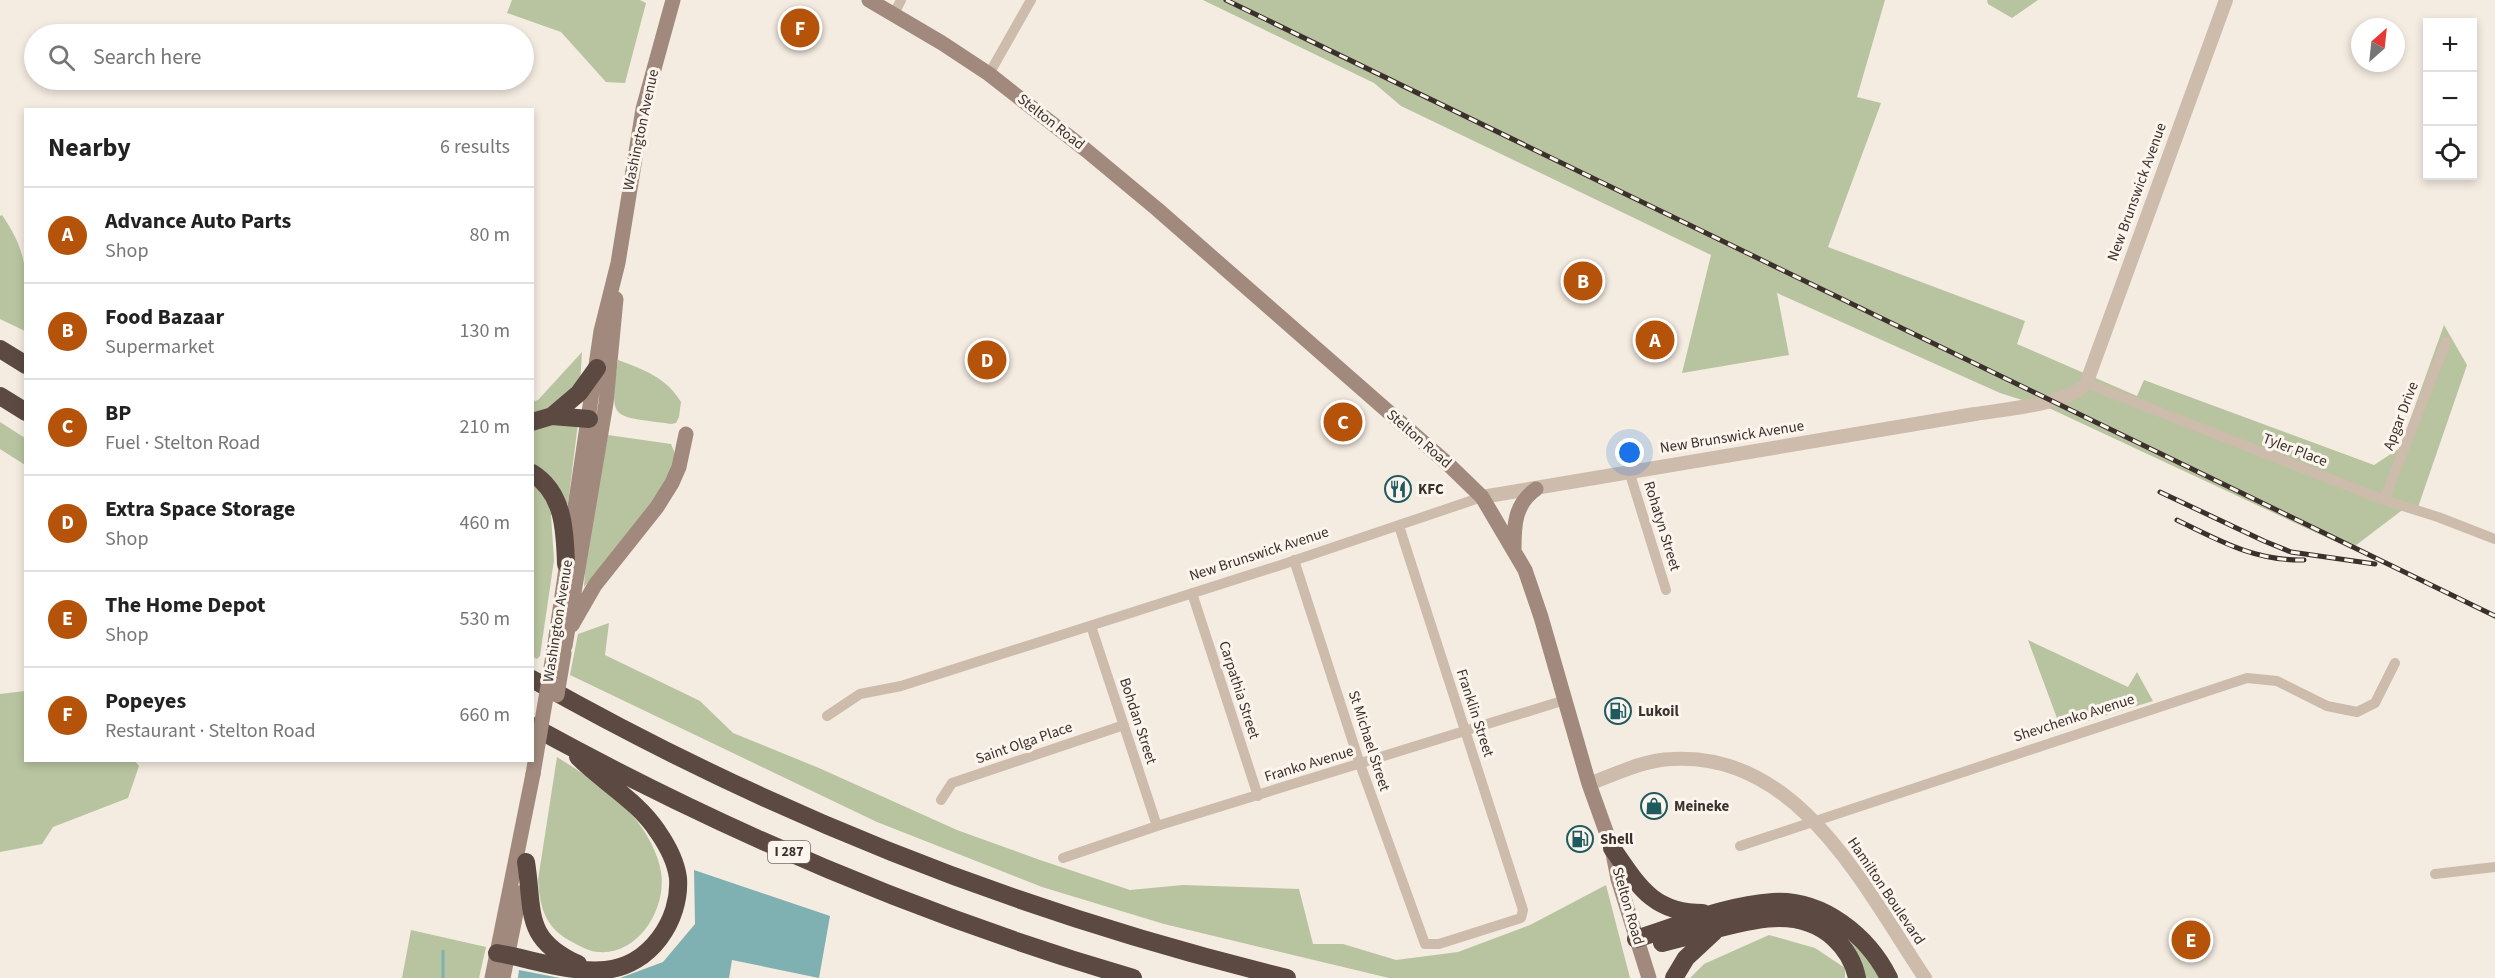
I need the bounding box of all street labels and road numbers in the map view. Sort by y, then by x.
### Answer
street label: Washington Avenue [618,67,664,193]
street label: Stelton Road [1013,89,1089,155]
street label: New Brunswick Avenue [2102,120,2172,264]
street label: Apgar Drive [2378,379,2424,453]
street label: Stelton Road [1382,405,1456,473]
street label: New Brunswick Avenue [1658,415,1806,459]
street label: Tyler Place [2260,428,2330,472]
street label: Rohatyn Street [1638,479,1686,573]
street label: New Brunswick Avenue [1186,522,1332,586]
street label: Washington Avenue [538,558,578,684]
street label: Carpathia Street [1213,638,1265,742]
street label: Franklin Street [1451,666,1499,760]
street label: Bohdan Street [1114,675,1162,767]
street label: St Michael Street [1343,688,1395,794]
street label: Shevchenko Avenue [2011,689,2137,747]
street label: Saint Olga Place [973,717,1075,769]
street label: Franko Avenue [1262,740,1356,788]
street label: Hamilton Boulevard [1842,833,1930,949]
road number: I 287 [768,841,810,863]
street label: Stelton Road [1607,865,1649,947]

